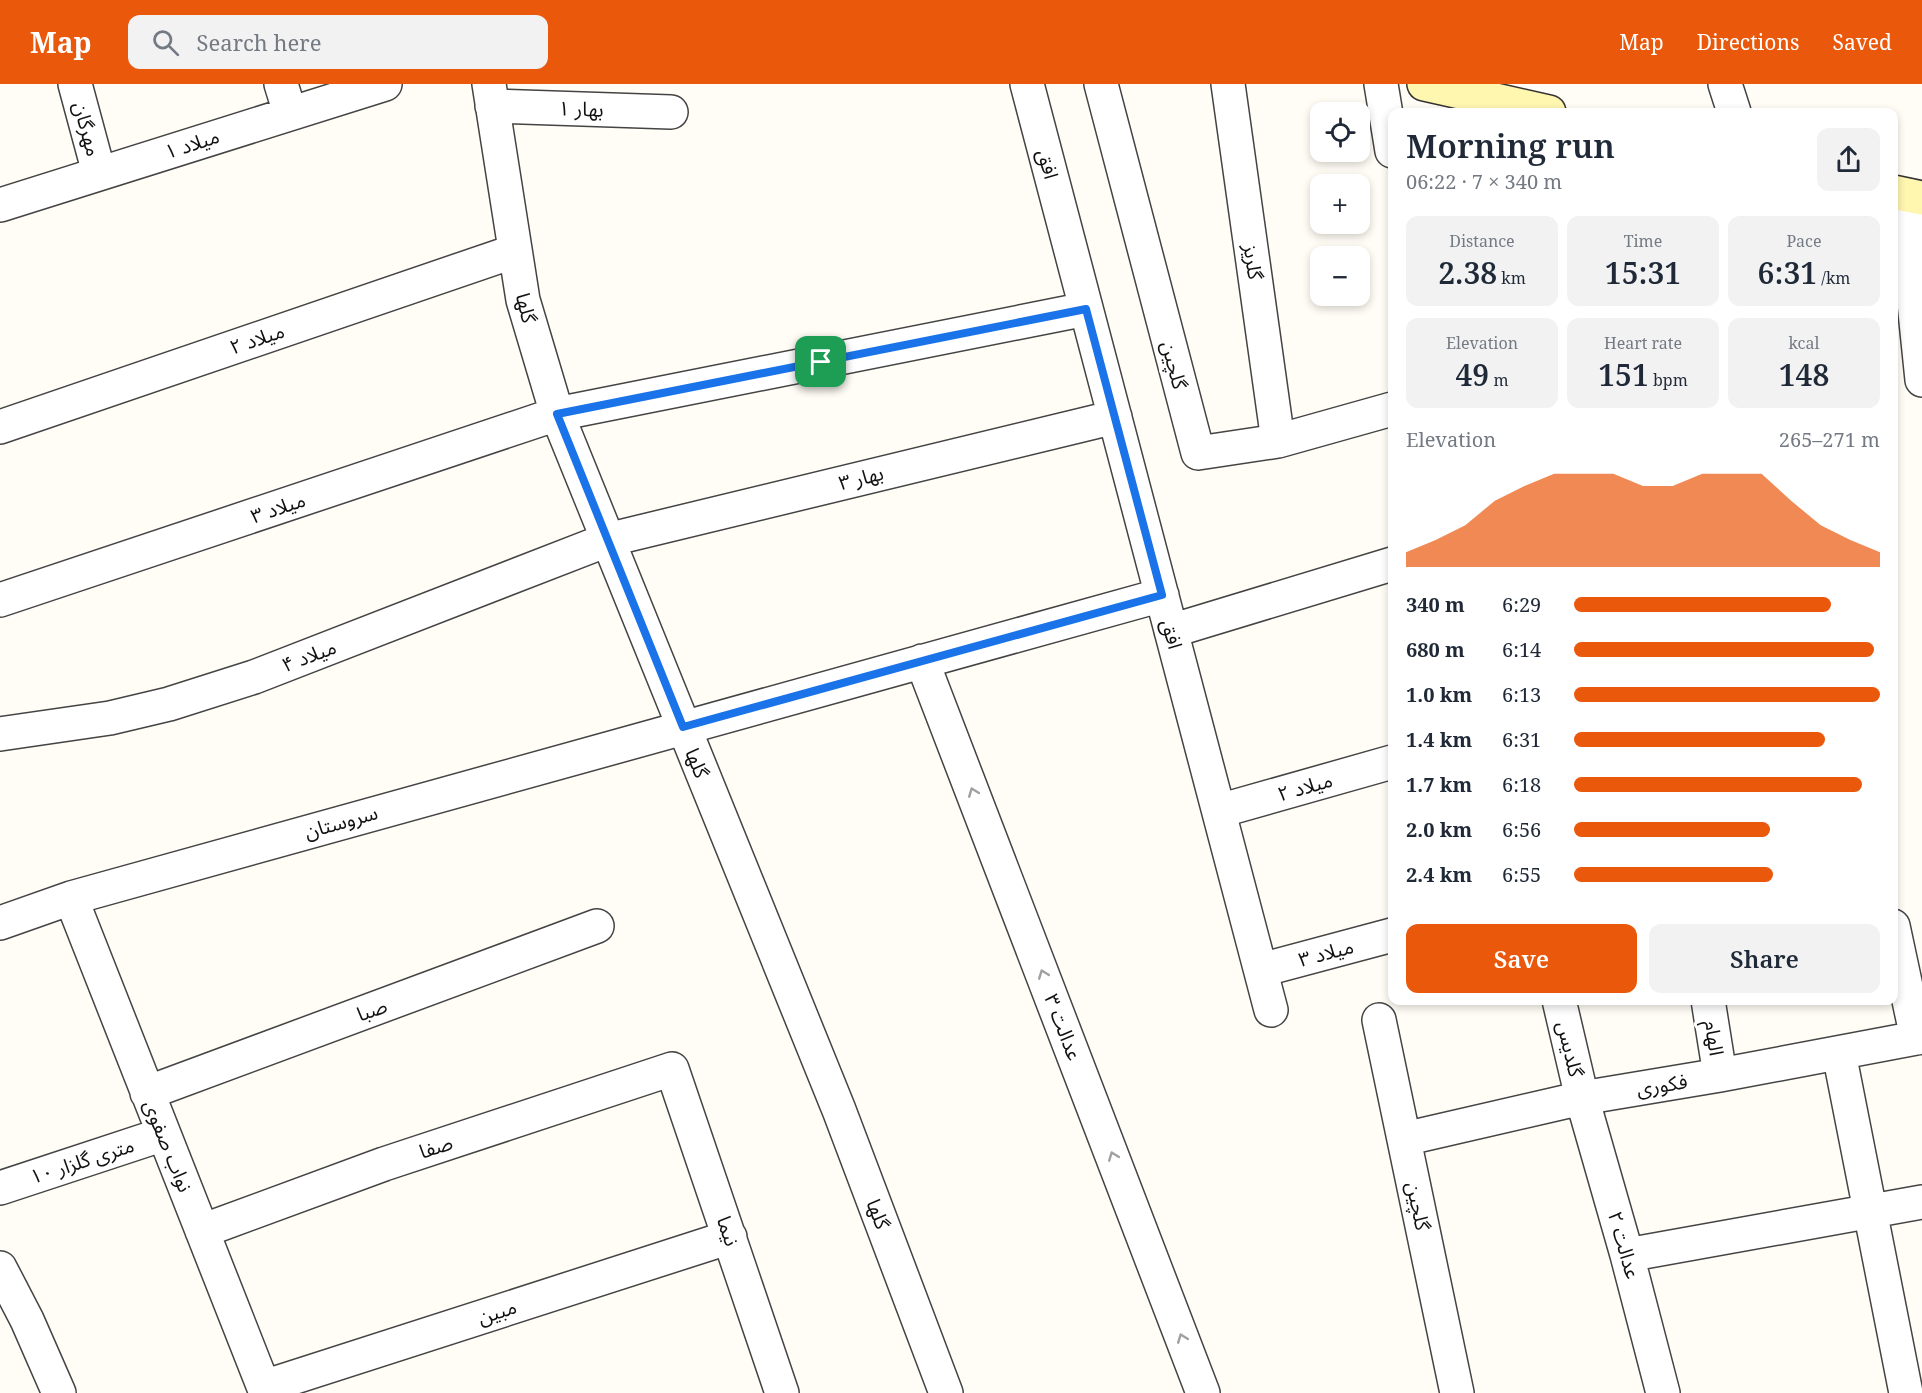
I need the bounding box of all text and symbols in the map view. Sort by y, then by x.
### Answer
search box [128,15,548,69]
text: Map [30,23,92,61]
icon: search [149,26,182,59]
text: Search here [197,27,321,57]
text: Map [1619,28,1664,56]
text: Directions [1697,28,1799,56]
text: Saved [1832,28,1892,56]
street label: بهار ۱ [558,94,604,123]
street label: مهرگان [67,99,108,159]
map controls [1310,102,1370,306]
button: locate [1310,102,1370,162]
street label: میلاد ۱ [161,122,223,165]
text: Morning run [1406,123,1615,168]
button: share [1817,128,1880,191]
street label: افق [1032,146,1065,182]
text: 06:22 · 7 × 340 m [1406,168,1562,195]
button: + [1310,174,1370,234]
text: Distance [1449,230,1515,252]
text: Time [1624,230,1662,252]
text: Pace [1786,230,1822,252]
street label: گلریز [1238,241,1269,282]
button: − [1310,246,1370,306]
text: 2.38 [1438,252,1497,293]
text: 15:31 [1605,252,1681,293]
text: 6:31 [1758,252,1817,293]
text: km [1497,267,1526,289]
text: /km [1817,267,1850,289]
street label: گلها [510,290,543,327]
street label: میلاد ۲ [226,317,288,360]
text: Elevation [1446,332,1518,354]
text: Heart rate [1604,332,1682,354]
text: kcal [1789,332,1819,354]
pin [795,336,846,387]
street label: گلچین [1155,338,1194,393]
icon: arrive [804,345,837,378]
text: 49 [1455,354,1489,395]
text: 151 [1598,354,1649,395]
text: 148 [1779,354,1829,395]
text: m [1489,369,1509,391]
text: bpm [1649,369,1688,391]
text: Elevation [1406,426,1496,453]
text: 265–271 m [1779,426,1880,453]
street label: بهار ۳ [836,459,886,496]
street label: میلاد ۳ [247,486,309,529]
text: 340 m [1406,591,1465,618]
text: 6:29 [1502,591,1541,618]
street label: افق [1156,616,1189,652]
street label: میلاد ۴ [278,633,340,678]
text: 680 m [1406,636,1465,663]
text: 6:14 [1502,636,1541,663]
text: 1.0 km [1406,681,1472,708]
text: 6:13 [1502,681,1541,708]
text: 1.4 km [1406,726,1472,753]
text: 6:31 [1502,726,1541,753]
street label: گلها [679,744,716,783]
street label: میلاد ۲ [1274,766,1336,807]
text: 1.7 km [1406,771,1472,798]
text: 6:18 [1502,771,1541,798]
one-way arrow [968,787,980,798]
street label: سروستان [301,798,381,845]
text: 2.0 km [1406,816,1472,843]
text: 6:56 [1502,816,1541,843]
text: 2.4 km [1406,861,1472,888]
text: 6:55 [1502,861,1541,888]
button: Save [1406,924,1637,993]
button: Share [1649,924,1880,993]
street label: میلاد ۳ [1295,932,1356,973]
one-way arrow [1037,969,1050,980]
street label: عدالت ۳ [1038,990,1088,1064]
street label: صبا [353,992,391,1027]
street label: گلدیس [1551,1018,1590,1080]
street label: الهام [1696,1018,1731,1058]
street label: فکوری [1635,1067,1689,1102]
street label: نواب صفوی [138,1096,199,1196]
street label: صفا [416,1128,456,1165]
street label: ۱۰ متری گلزار [26,1131,137,1190]
one-way arrow [1107,1152,1120,1162]
street label: گلچین [1400,1179,1437,1233]
street label: گلها [860,1195,897,1233]
street label: عدالت ۲ [1602,1208,1647,1282]
street label: نیما [711,1212,746,1250]
street label: مبین [474,1293,520,1330]
one-way arrow [1177,1334,1190,1344]

